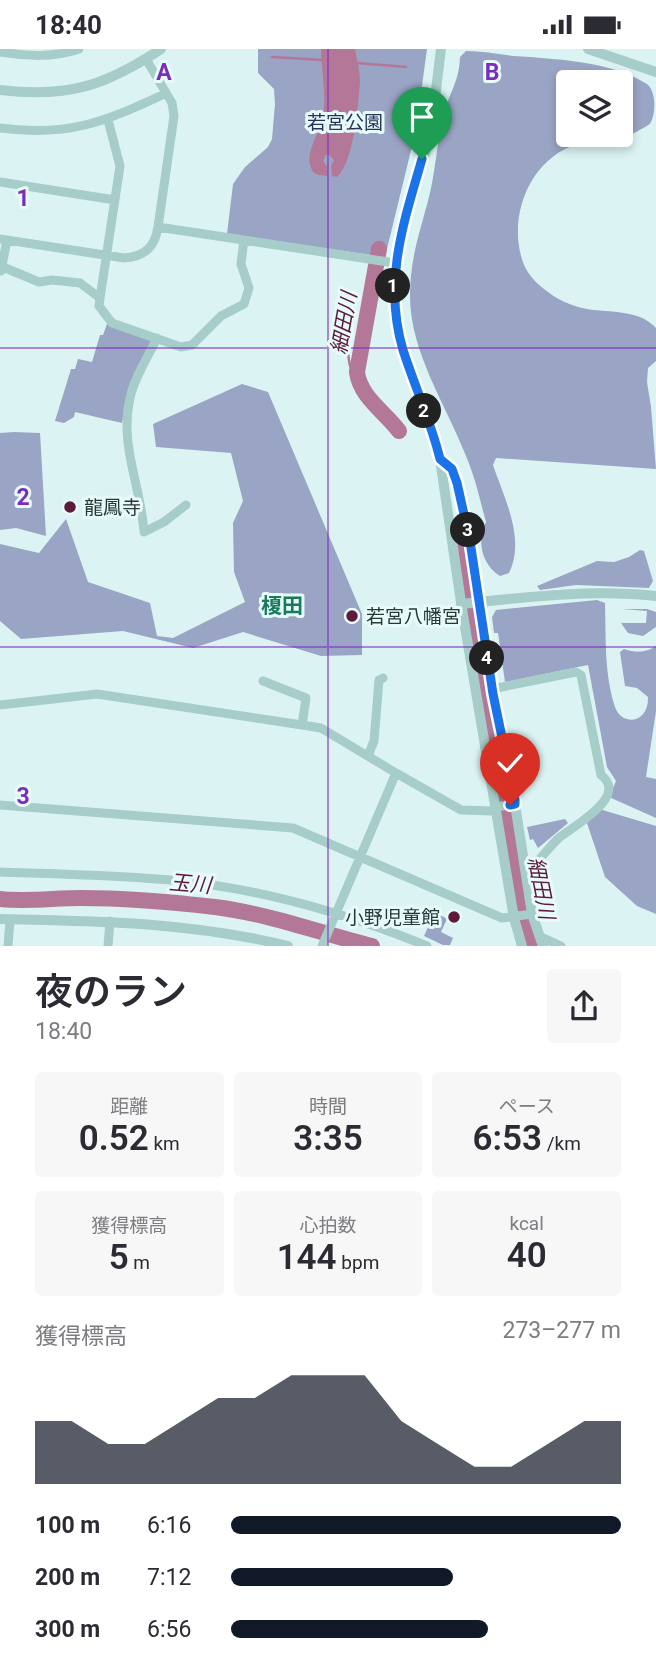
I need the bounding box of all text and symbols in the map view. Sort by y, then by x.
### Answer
text: 18:40 [35,10,102,40]
text: A [156,59,172,86]
text: B [485,59,499,86]
map controls [556,70,633,147]
button: layers [556,70,633,147]
pin [392,87,452,159]
icon: arrive [403,98,441,136]
park label: 若宮公園 [307,111,383,134]
text: 1 [16,185,30,212]
pin: 1 [376,268,410,303]
text: 1 [387,274,398,297]
water label: 細田川 [327,288,362,356]
pin: 2 [406,393,442,429]
text: 2 [418,399,429,422]
text: 2 [16,484,30,511]
place label: 龍鳳寺 [84,496,141,519]
marker: 龍鳳寺 [62,499,78,515]
pin: 3 [450,512,486,547]
text: 3 [462,518,473,541]
district label: 榎田 [261,594,303,618]
place label: 若宮八幡宮 [366,605,461,628]
marker: 若宮八幡宮 [344,608,360,624]
pin: 4 [470,641,504,675]
text: 4 [481,646,492,669]
pin [480,733,540,805]
icon: check [491,744,529,782]
text: 3 [16,783,30,810]
water label: 細田川 [523,855,559,923]
water label: 玉川 [168,870,214,898]
place label: 小野児童館 [345,906,440,929]
marker: 小野児童館 [446,909,462,925]
button: share [547,969,621,1043]
text: 夜のラン [35,970,187,1014]
text: 18:40 [35,1018,92,1045]
text: 距離 [110,1095,148,1118]
text: 時間 [309,1095,347,1118]
text: ペース [499,1095,555,1118]
text: 0.52 [79,1118,149,1159]
text: 3:35 [293,1118,363,1159]
text: 6:53 [472,1118,542,1159]
text: km [149,1132,180,1155]
text: /km [542,1132,581,1155]
text: kcal [509,1212,544,1235]
text: 獲得標高 [91,1214,167,1237]
text: 心拍数 [299,1214,357,1237]
text: 40 [507,1235,547,1276]
text: 5 [109,1237,129,1278]
text: 144 [277,1237,337,1278]
text: m [129,1251,150,1274]
text: bpm [337,1251,379,1274]
text: 273–277 m [502,1317,621,1344]
text: 獲得標高 [35,1323,127,1350]
text: 100 m [35,1512,100,1539]
text: 6:16 [147,1512,191,1539]
text: 200 m [35,1564,100,1591]
text: 7:12 [147,1564,191,1591]
text: 300 m [35,1616,100,1643]
text: 6:56 [147,1616,191,1643]

